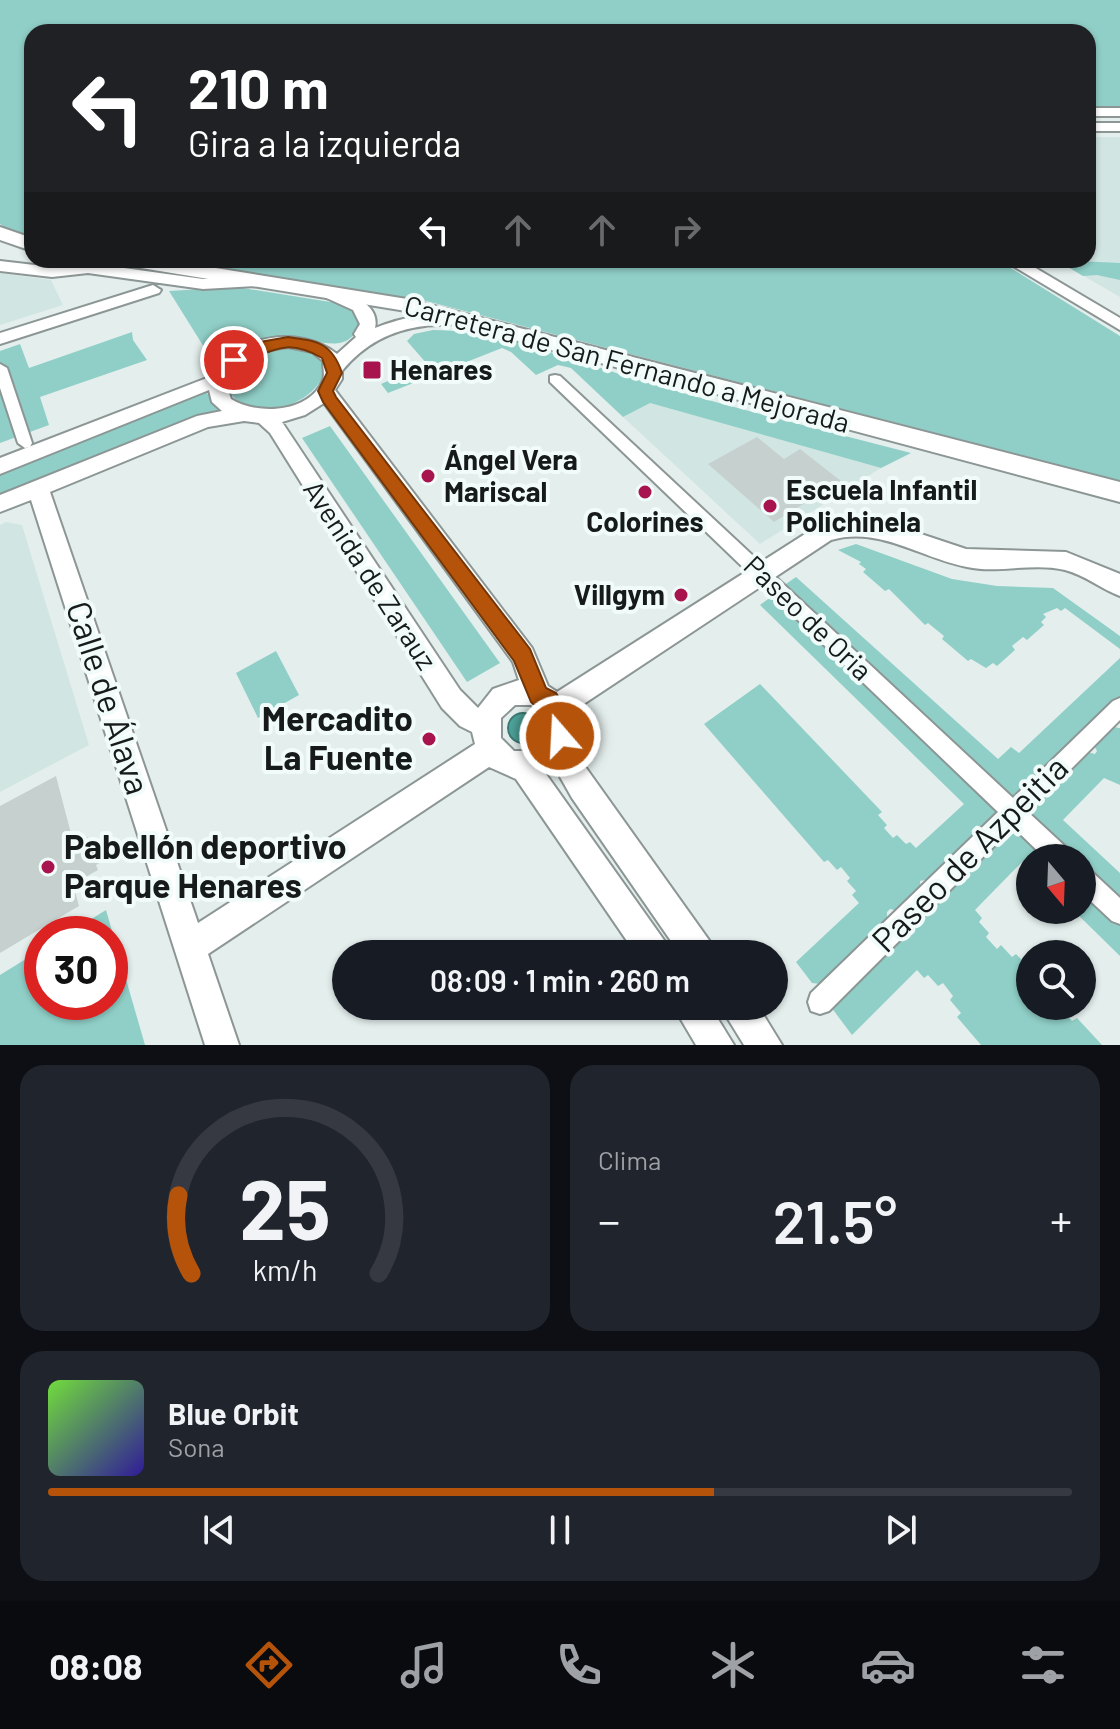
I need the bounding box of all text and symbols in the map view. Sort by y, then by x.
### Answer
text: 210 m [188,53,329,120]
icon: left [56,56,160,160]
text: Gira a la izquierda [188,121,461,164]
icon: left [412,208,456,252]
icon: ahead [496,208,540,252]
icon: ahead [580,208,624,252]
icon: right [664,208,708,252]
street label: Carretera de San Fernando a Mejorada [401,287,853,439]
pin [200,326,268,394]
icon: arrive [212,338,256,382]
place label: Henares [390,352,492,386]
marker: Henares [361,359,383,381]
place label: Ángel Vera Mariscal [444,442,578,508]
marker: Ángel Vera Mariscal [419,467,437,485]
place label: Escuela Infantil Polichinela [786,472,977,538]
street label: Avenida de Zarauz [297,473,445,675]
marker: Colorines [636,483,654,501]
marker: Escuela Infantil Polichinela [761,497,779,515]
place label: Colorines [586,504,704,538]
street label: Paseo de Oria [738,548,880,687]
place label: Villgym [574,577,665,611]
marker: Villgym [672,586,690,604]
street label: Calle de Álava [59,596,160,799]
position arrow [518,694,602,778]
place label: Mercadito La Fuente [262,697,413,777]
marker: Mercadito La Fuente [420,730,438,748]
street label: Paseo de Azpeitia [862,746,1075,959]
place label: Pabellón deportivo Parque Henares [64,825,347,905]
north arrow [1016,844,1096,924]
map controls [1016,844,1096,1020]
marker: Pabellón deportivo Parque Henares [39,858,57,876]
speed limit sign: 30 [24,916,128,1020]
button: search [1016,940,1096,1020]
text: 08:09 · 1 min · 260 m [430,962,690,998]
text: Clima [598,1144,661,1175]
text: 25 [239,1157,331,1257]
text: 21.5° [773,1184,897,1256]
text: − [598,1193,620,1246]
text: + [1050,1193,1072,1246]
text: km/h [253,1252,317,1287]
text: Blue Orbit [168,1395,299,1431]
text: Sona [168,1431,225,1462]
icon: previous [197,1508,241,1552]
icon: pause [538,1508,582,1552]
icon: next [879,1508,923,1552]
icon: directions [241,1637,297,1693]
icon: music [396,1637,452,1693]
icon: phone [551,1637,607,1693]
icon: climate [705,1637,761,1693]
icon: car [860,1637,916,1693]
icon: filters [1015,1637,1071,1693]
text: 08:08 [49,1644,142,1687]

